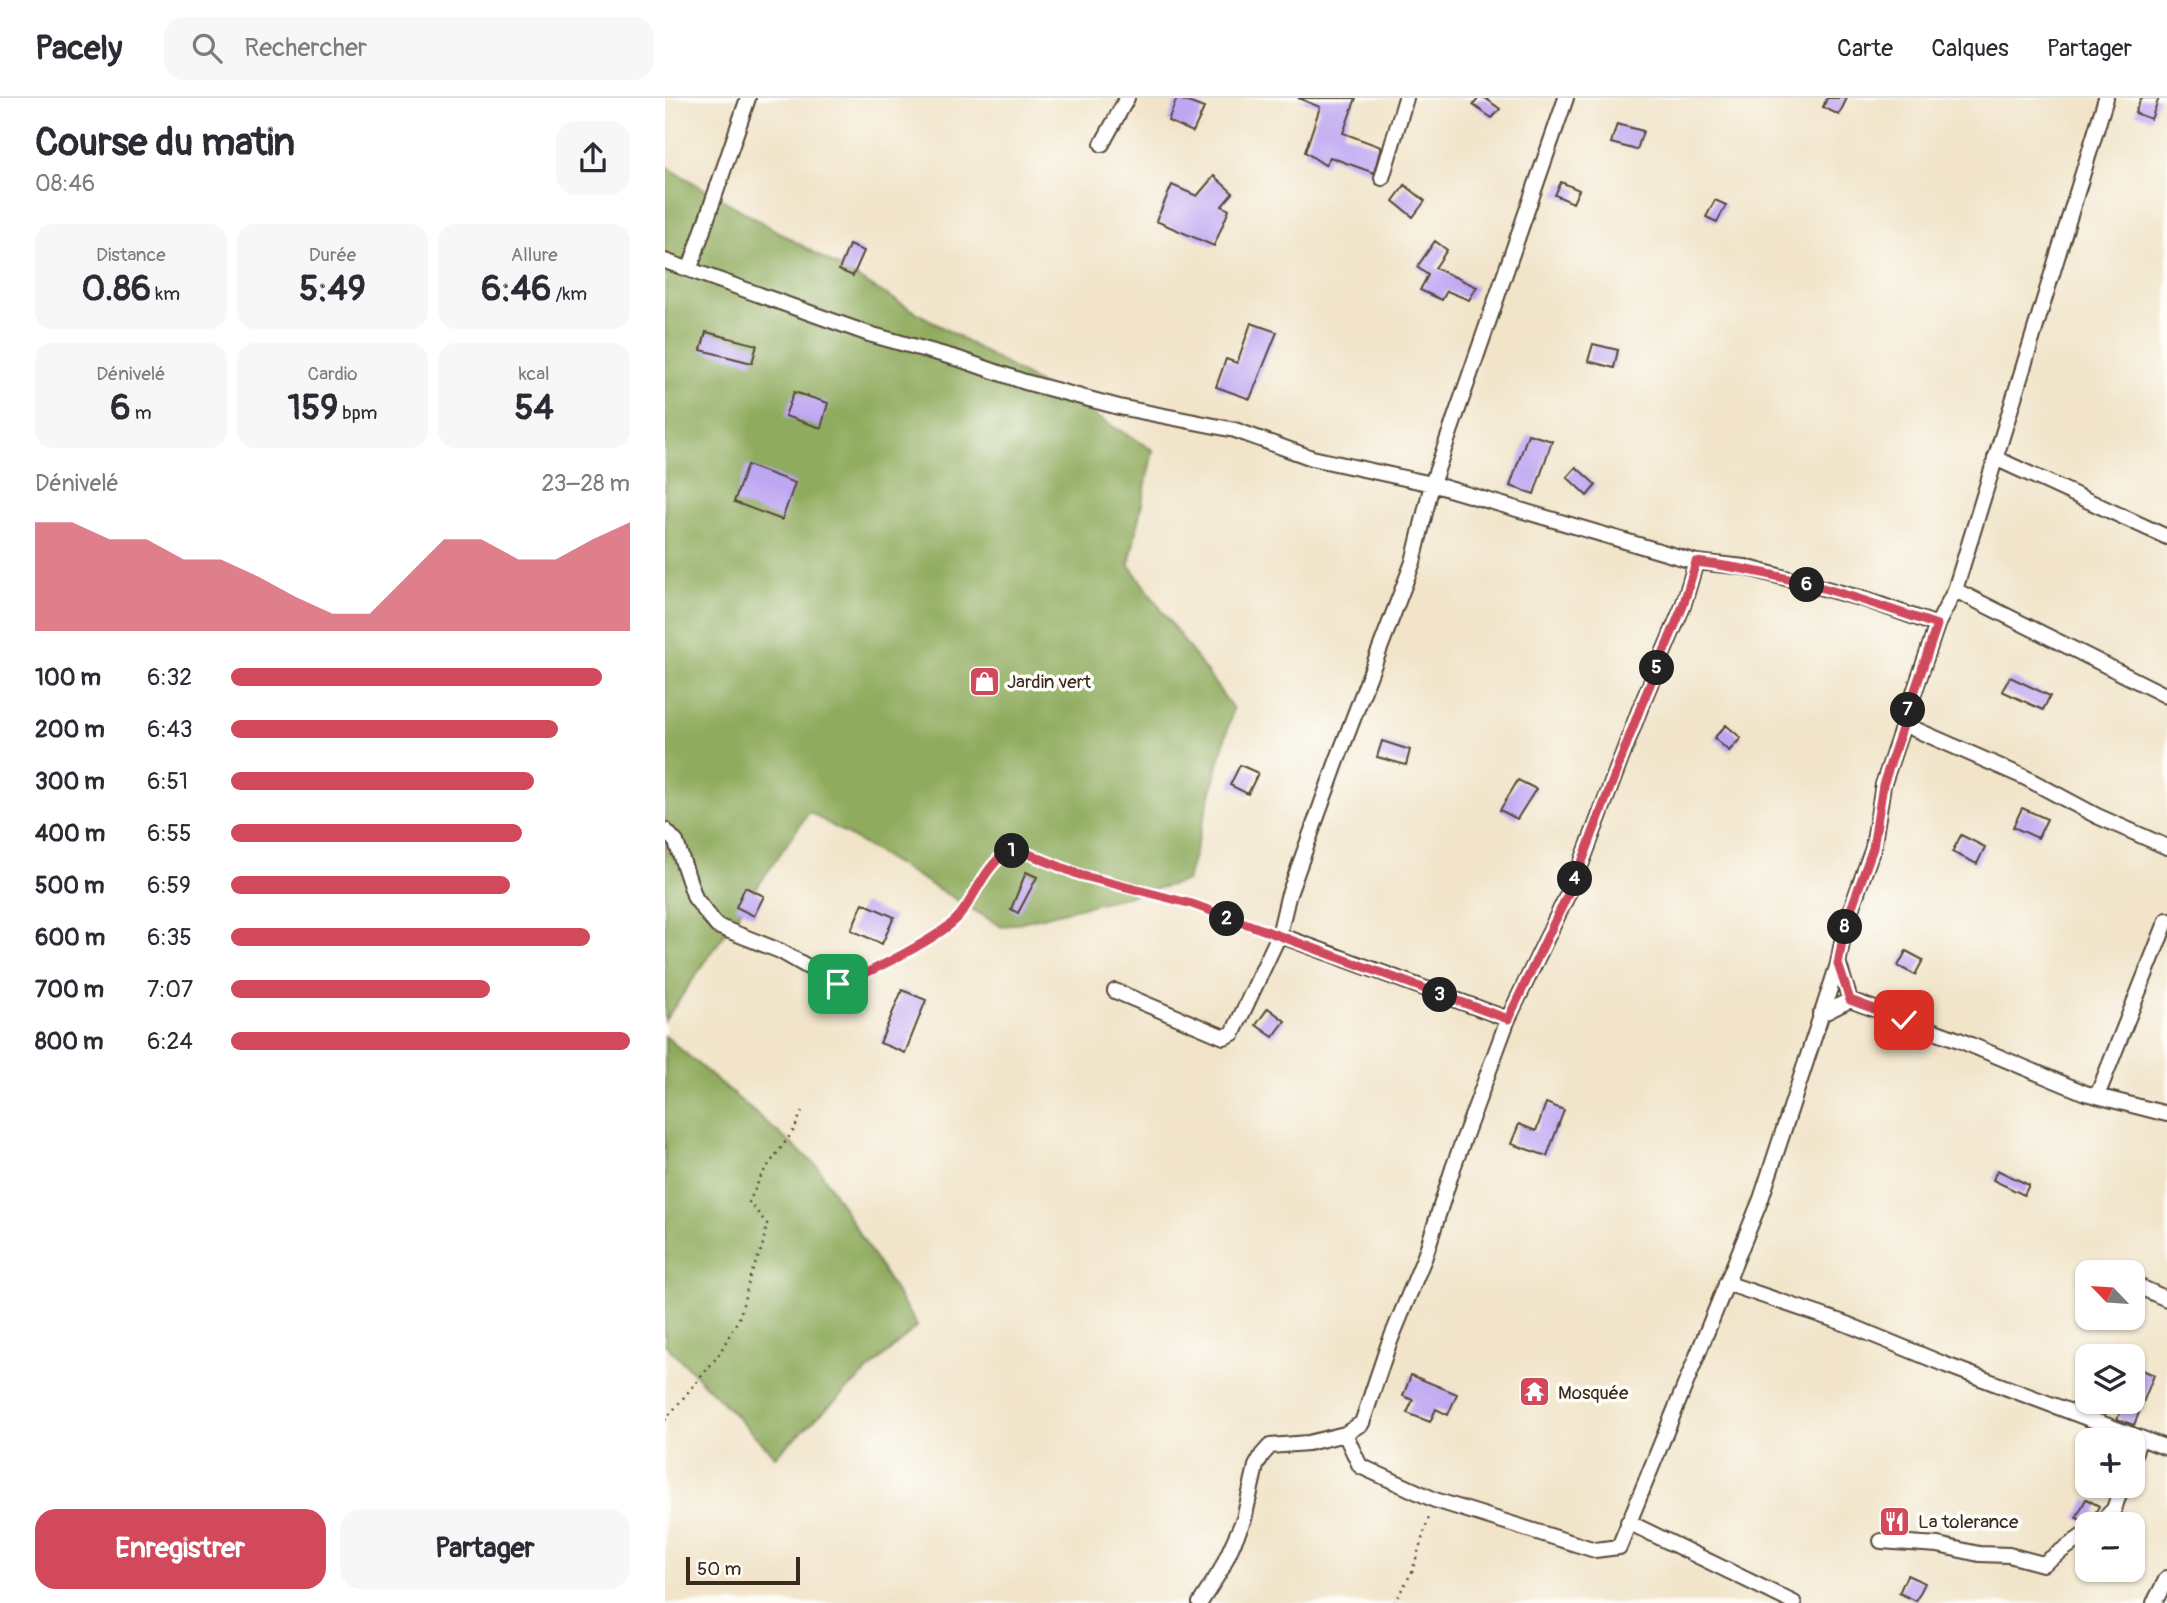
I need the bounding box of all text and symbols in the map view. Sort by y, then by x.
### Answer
search box [164,17,654,80]
text: Pacely [35,28,122,69]
icon: search [188,29,226,67]
text: Rechercher [244,32,367,64]
text: Carte [1837,34,1893,63]
text: Calques [1931,34,2009,63]
text: Partager [2047,34,2132,63]
text: Course du matin [35,119,295,167]
button: share [556,121,630,195]
text: 08:46 [35,169,95,198]
text: Distance [96,243,166,267]
text: Durée [309,243,356,267]
text: Allure [511,243,558,267]
text: 0.86 [82,267,151,311]
text: 5:49 [299,267,366,311]
text: 6:46 [481,267,551,311]
text: km [151,282,180,306]
text: /km [551,282,587,306]
text: Dénivelé [96,362,165,386]
text: Cardio [308,362,357,386]
text: kcal [519,362,550,386]
text: 6 [110,386,131,430]
text: 159 [288,386,338,430]
text: 54 [515,386,554,430]
text: m [131,401,152,425]
text: bpm [338,401,377,425]
text: Dénivelé [35,469,119,498]
text: 23–28 m [542,469,630,498]
pin: 6 [1789,568,1825,602]
text: 6 [1801,572,1812,596]
pin: 5 [1639,650,1675,686]
text: 5 [1651,655,1662,679]
text: 100 m [35,663,101,692]
text: 6:32 [147,663,192,692]
shop icon: Jardin vert [967,664,1001,698]
place label: Jardin vert [1007,670,1091,694]
pin: 7 [1891,692,1925,728]
text: 7 [1902,697,1913,721]
text: 200 m [35,715,105,744]
text: 6:43 [147,715,193,744]
text: 300 m [35,767,105,796]
text: 6:51 [147,767,188,796]
text: 400 m [35,819,105,848]
text: 6:55 [147,819,191,848]
pin: 1 [995,834,1029,868]
text: 1 [1008,838,1015,862]
pin: 4 [1557,862,1593,896]
text: 4 [1569,866,1580,890]
text: 500 m [35,871,104,900]
text: 6:59 [147,871,191,900]
pin: 2 [1209,902,1245,936]
text: 2 [1221,906,1232,930]
pin: 8 [1827,910,1863,944]
text: 8 [1840,914,1849,938]
text: 600 m [35,923,105,952]
text: 6:35 [147,923,192,952]
pin [808,954,868,1014]
icon: arrive [819,965,857,1003]
text: 700 m [35,975,104,1004]
text: 7:07 [147,975,193,1004]
pin: 3 [1423,978,1457,1012]
text: 3 [1434,982,1445,1006]
pin [1874,990,1934,1050]
icon: check [1885,1001,1923,1039]
text: 800 m [35,1027,103,1056]
text: 6:24 [147,1027,193,1056]
north arrow [2075,1260,2145,1330]
map controls [2075,1260,2145,1582]
button: layers [2075,1344,2145,1414]
temple icon: Mosquée [1518,1375,1552,1409]
place label: Mosquée [1558,1381,1629,1405]
button: + [2075,1428,2145,1498]
restaurant icon: La tolerance [1878,1504,1912,1538]
button: Enregistrer [35,1509,326,1589]
button: Partager [340,1509,630,1589]
place label: La tolerance [1918,1510,2019,1534]
button: − [2075,1512,2145,1582]
scale bar [686,1554,800,1586]
text: 50 m [697,1557,741,1581]

